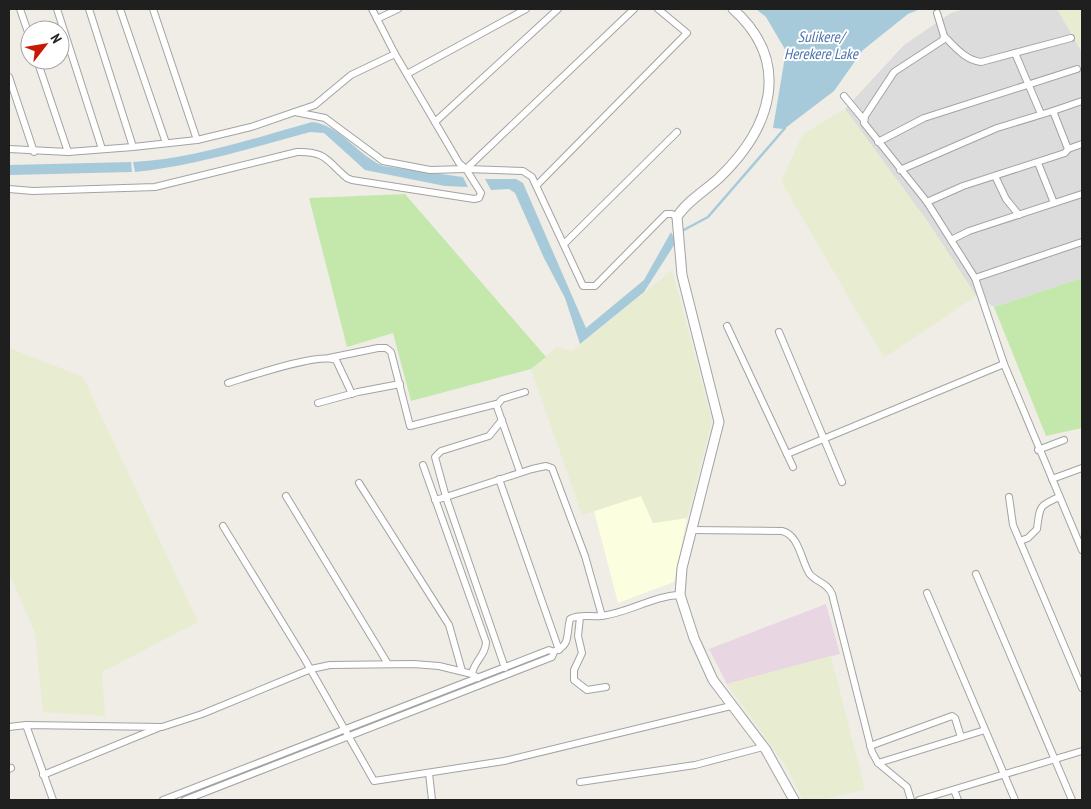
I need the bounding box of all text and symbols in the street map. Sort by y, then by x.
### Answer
north arrow [20,20,70,70]
water label: Sulikere/ Herekere Lake [784,27,859,63]
text: N [46,30,66,46]

